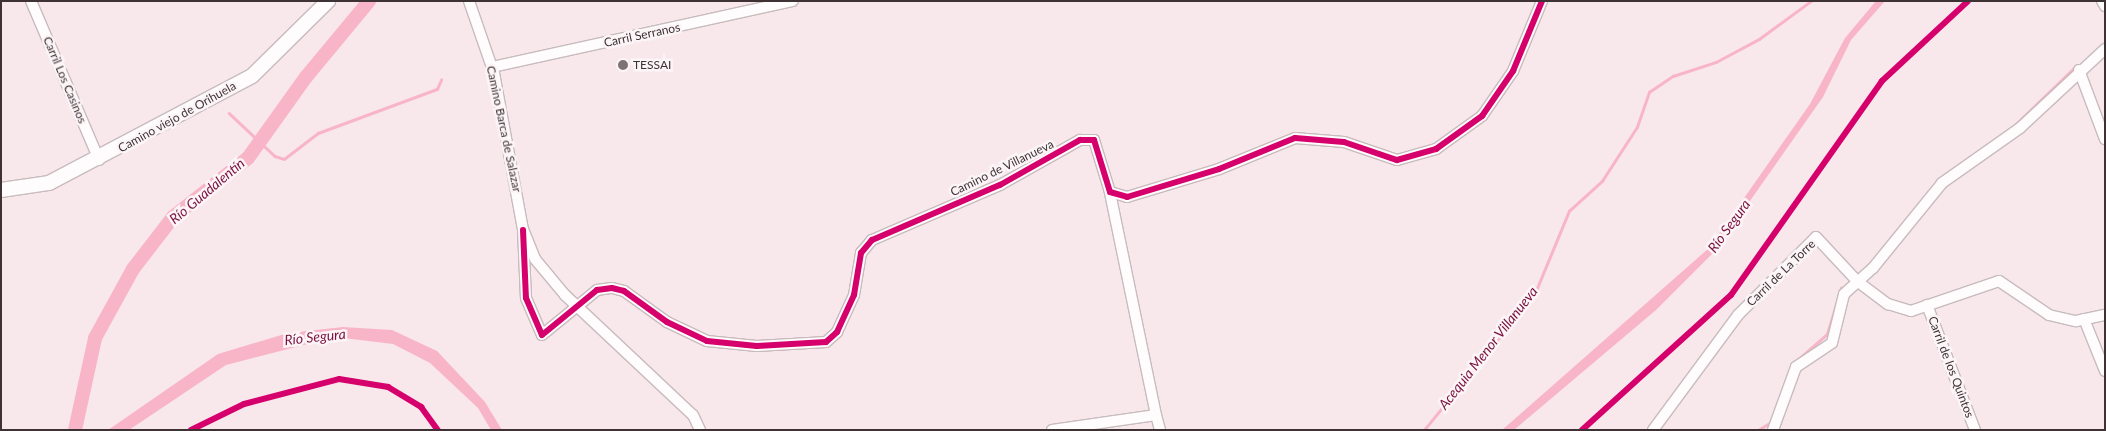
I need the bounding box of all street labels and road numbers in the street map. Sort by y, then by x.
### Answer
street label: Carril Serranos [603,20,681,50]
street label: Carril Los Casinos [40,34,90,126]
street label: Camino Barca de Salazar [484,64,524,194]
street label: Camino viejo de Orihuela [115,79,239,155]
street label: Camino de Villanueva [948,137,1056,199]
street label: Carril de La Torre [1744,237,1818,309]
street label: Carril de los Quintos [1925,314,1977,420]

